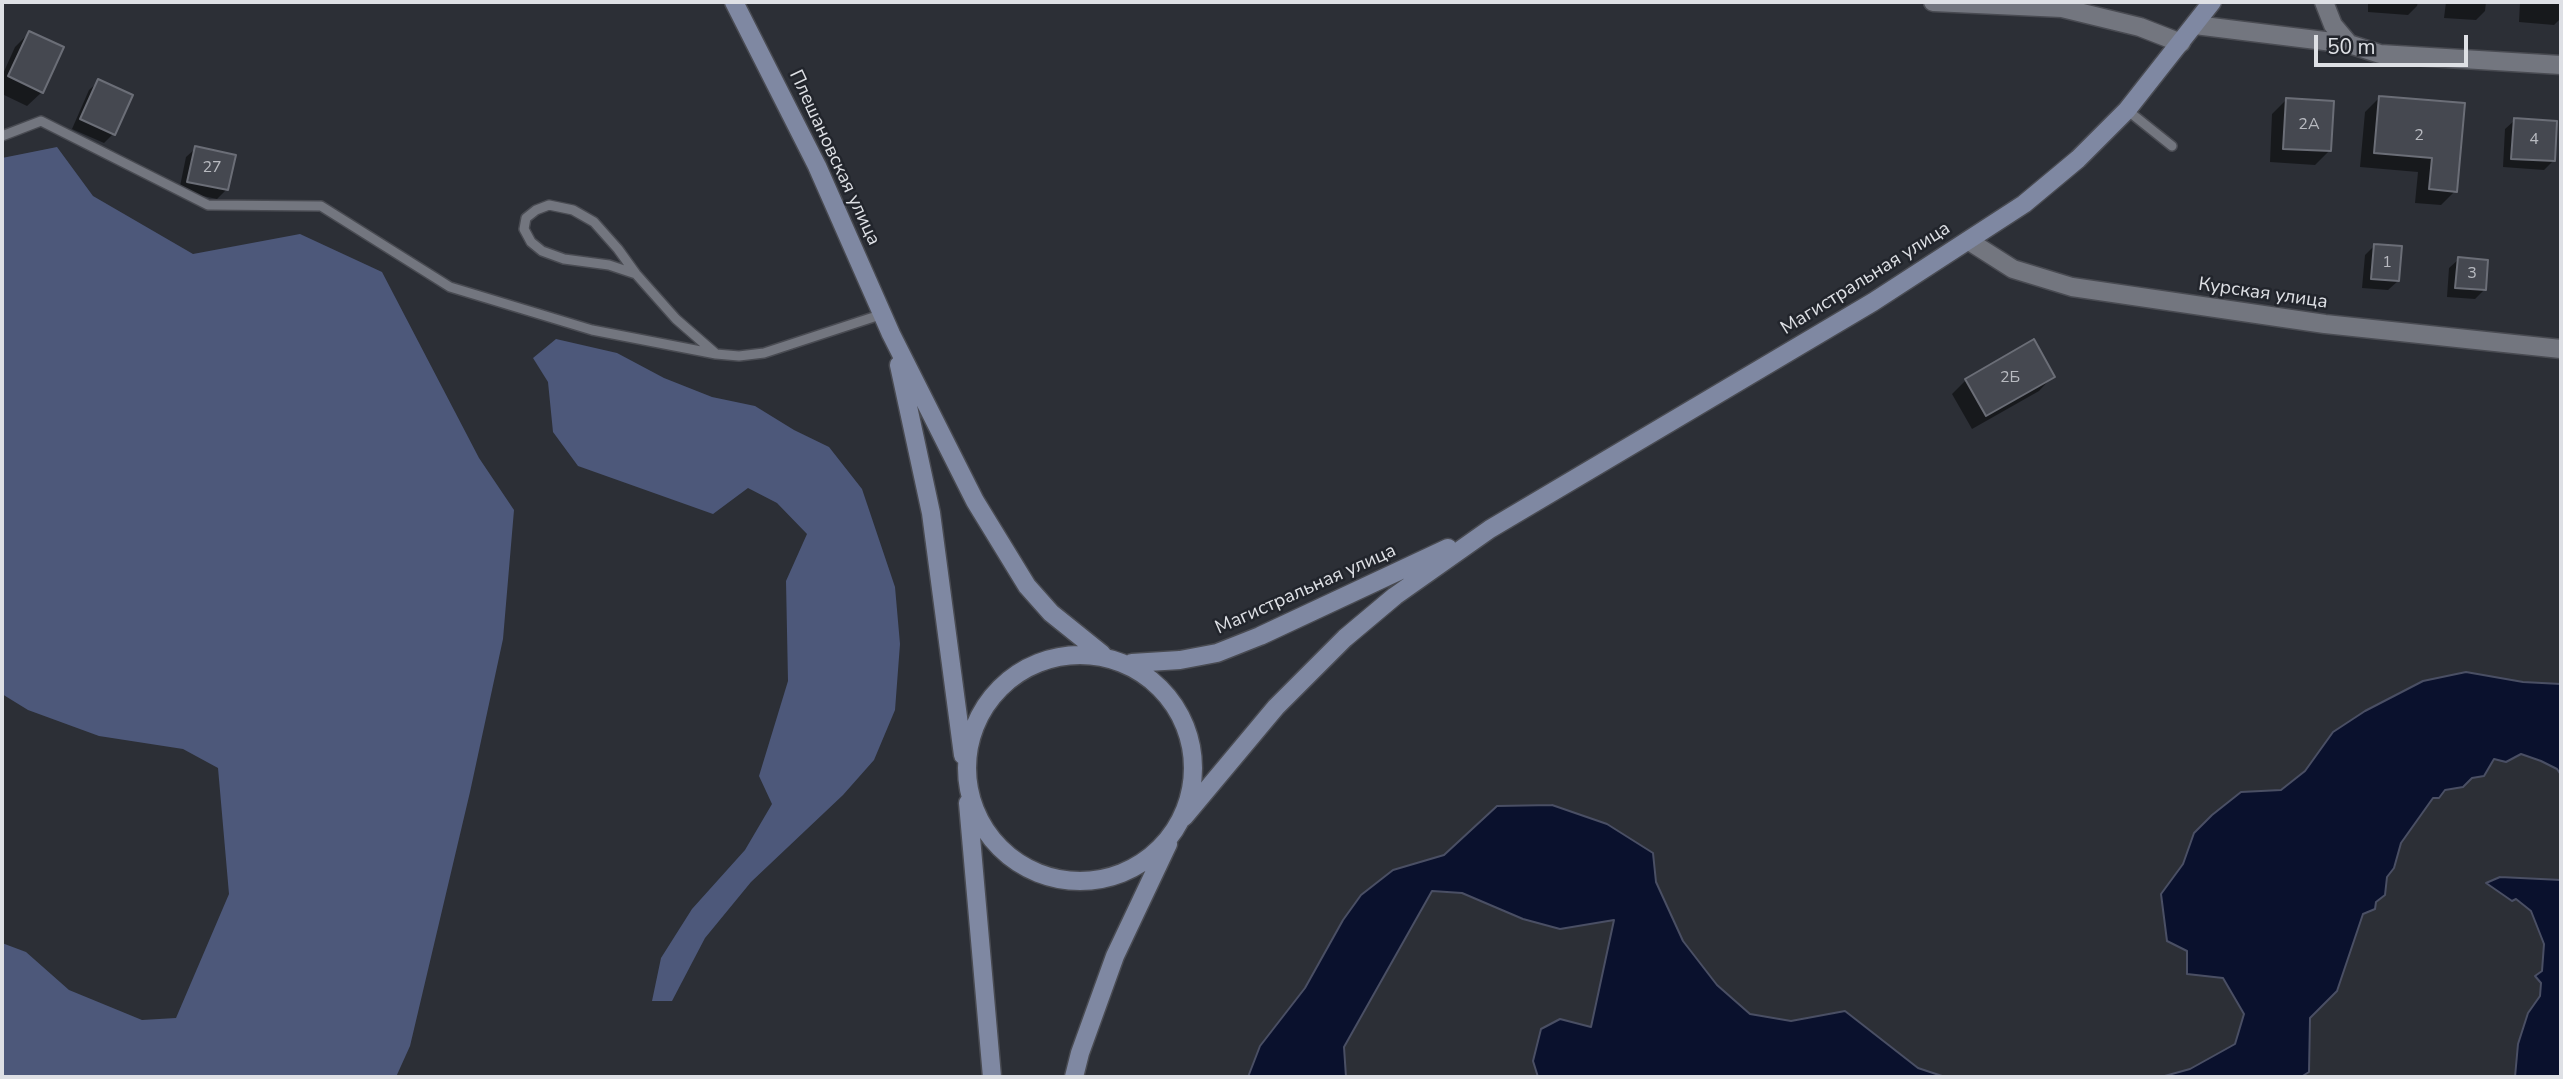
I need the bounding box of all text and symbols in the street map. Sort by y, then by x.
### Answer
scale bar [2318,21,2472,65]
text: 50 m [2327,33,2376,61]
street label: Плешановская улица [783,67,885,249]
house number: 2А [2298,115,2320,135]
house number: 2 [2414,126,2424,146]
house number: 4 [2529,130,2539,150]
house number: 27 [202,158,222,178]
street label: Магистральная улица [1777,218,1955,340]
house number: 1 [2382,253,2392,273]
house number: 3 [2467,264,2477,284]
street label: Курская улица [2197,274,2329,314]
house number: 2Б [2000,368,2020,388]
street label: Магистральная улица [1212,540,1400,640]

